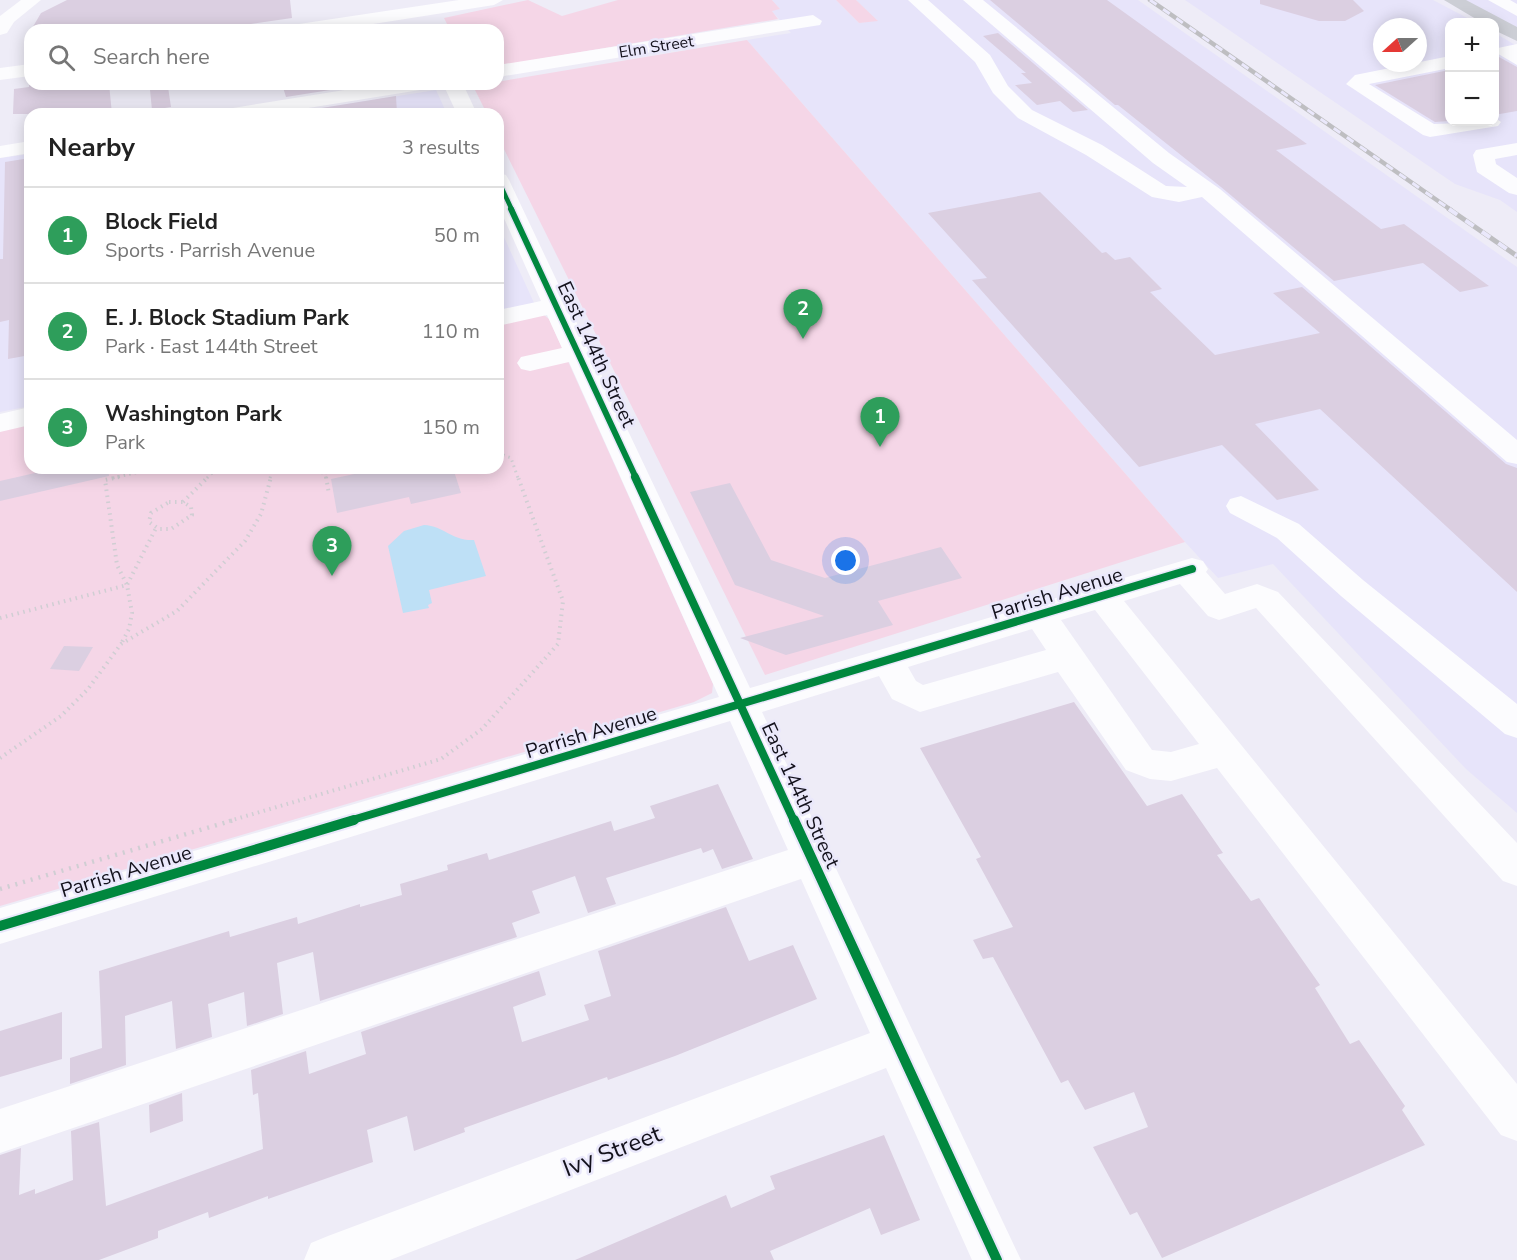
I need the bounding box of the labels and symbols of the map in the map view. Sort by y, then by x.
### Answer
north arrow [1373,18,1427,72]
street label: Elm Street [617,30,696,64]
street label: East 144th Street [551,277,643,432]
pin: 2 [784,290,822,339]
pin: 1 [860,398,900,447]
pin: 3 [312,526,352,576]
your location [831,546,860,575]
street label: Parrish Avenue [988,561,1126,626]
street label: Parrish Avenue [522,700,660,765]
street label: East 144th Street [755,718,847,873]
street label: Parrish Avenue [57,839,195,904]
street label: Ivy Street [558,1117,666,1184]

